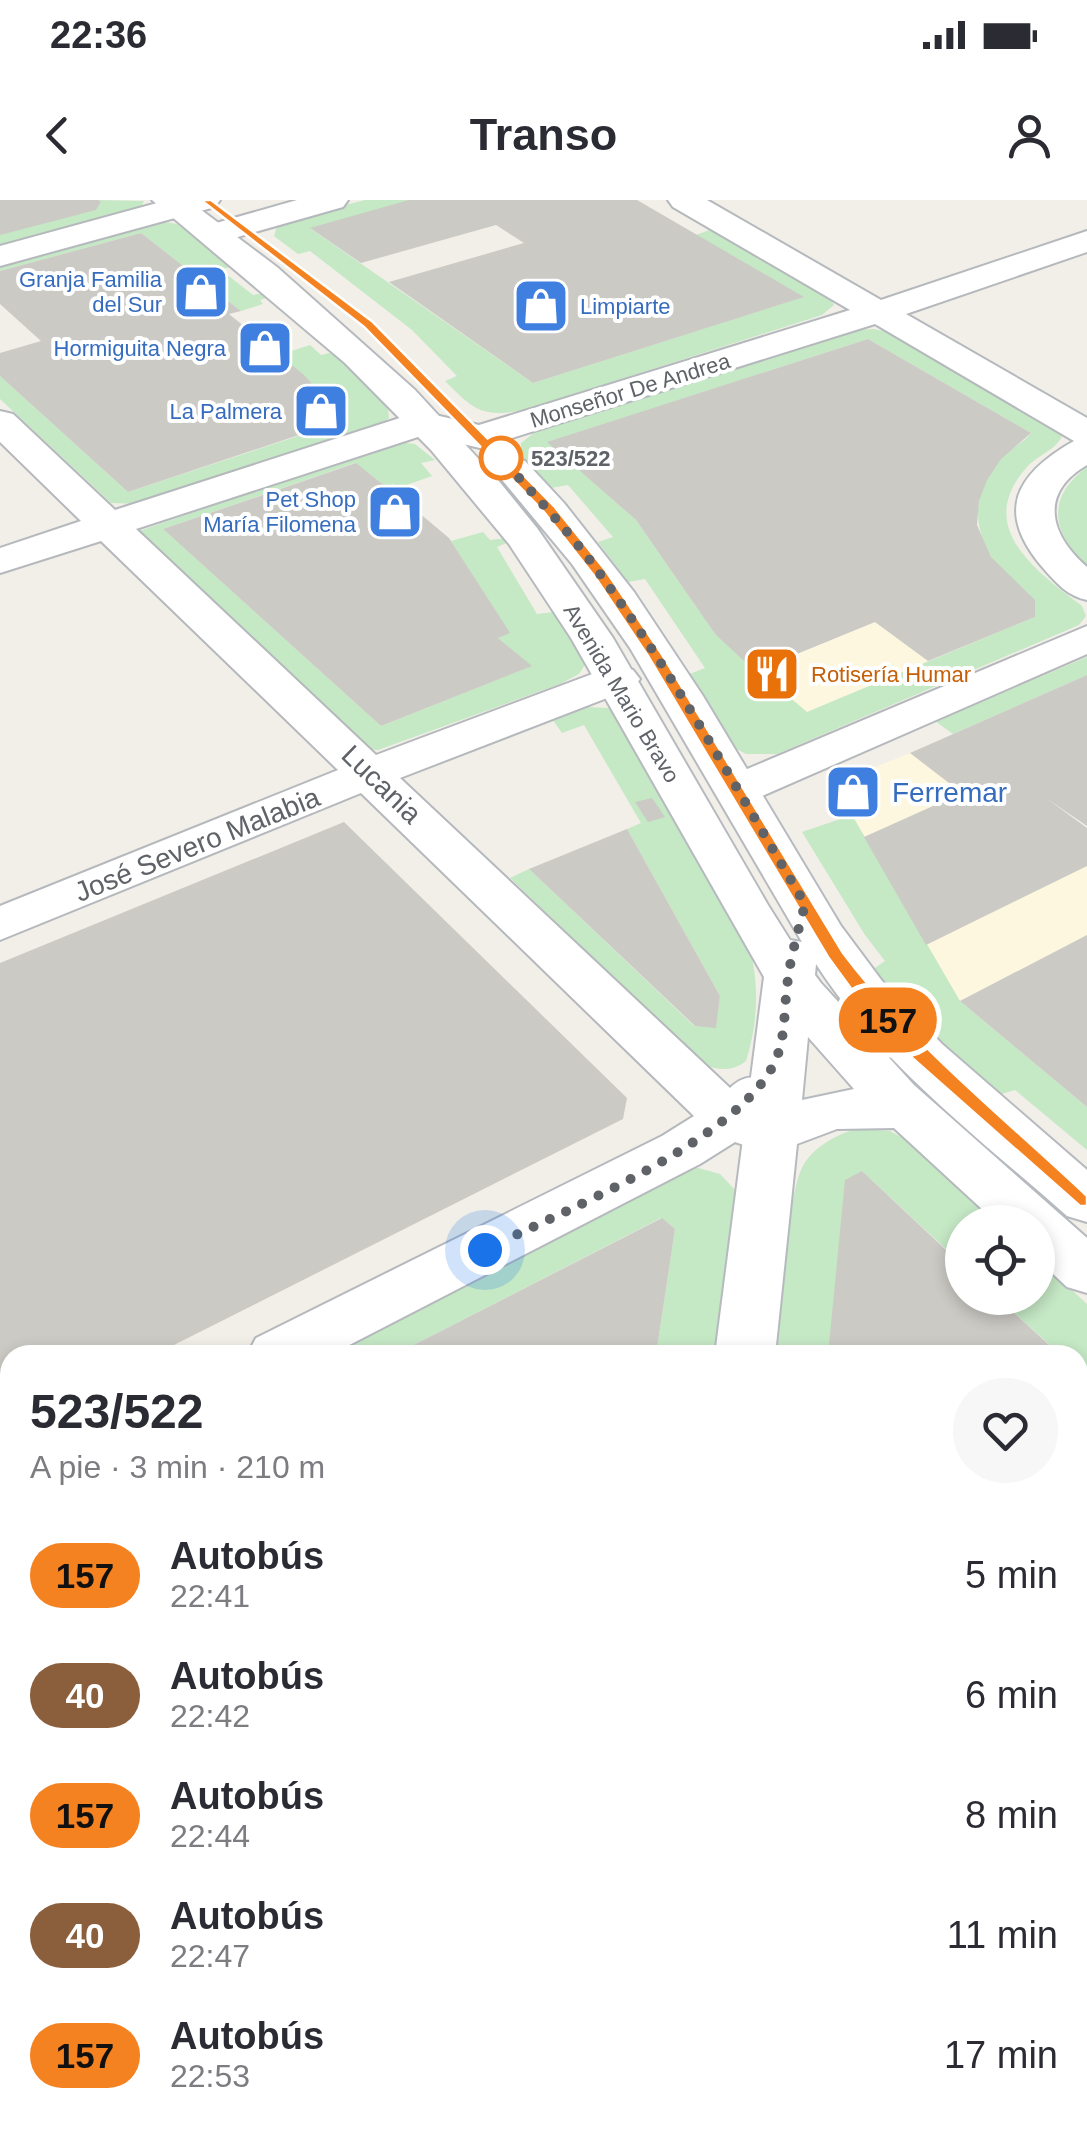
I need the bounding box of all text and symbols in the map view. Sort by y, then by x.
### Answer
text: 22:36 [50,14,147,56]
icon: back [30,108,85,163]
icon: person [1002,108,1057,163]
text: Transo [470,109,617,160]
shop icon: Granja Familia del Sur [171,262,231,322]
place label: Granja Familia del Sur [19,267,163,317]
shop icon: Limpiarte [511,276,571,336]
place label: Limpiarte [580,294,670,319]
shop icon: Hormiguita Negra [235,318,295,378]
place label: Hormiguita Negra [54,336,227,361]
street label: Monseñor De Andrea [527,348,734,433]
shop icon: La Palmera [291,381,351,441]
place label: La Palmera [169,399,283,424]
marker: 523/522 [480,437,522,479]
place label: 523/522 [531,446,611,471]
shop icon: Pet Shop María Filomena [365,482,425,542]
place label: Pet Shop María Filomena [203,487,357,537]
street label: Avenida Mario Bravo [558,599,685,787]
restaurant icon: Rotisería Humar [742,644,802,704]
place label: Rotisería Humar [811,662,971,687]
street label: Lucania [336,739,428,830]
shop icon: Ferremar [823,762,883,822]
place label: Ferremar [892,777,1007,808]
street label: José Severo Malabia [70,781,325,908]
line badge: 157 [830,988,946,1052]
text: 157 [859,1001,917,1040]
map controls [945,1205,1055,1315]
button: locate [945,1205,1055,1315]
your location [460,1225,510,1275]
button: heart [953,1378,1058,1483]
text: 523/522 [30,1385,204,1438]
text: A pie · 3 min · 210 m [30,1449,325,1485]
text: Autobús [170,1535,324,1577]
text: 5 min [965,1554,1058,1596]
text: 157 [56,1556,114,1595]
text: 22:41 [170,1578,250,1614]
text: Autobús [170,1655,324,1697]
text: 6 min [965,1674,1058,1716]
text: 40 [66,1676,104,1715]
text: 22:42 [170,1698,250,1734]
text: Autobús [170,1775,324,1817]
text: 8 min [965,1794,1058,1836]
text: 157 [56,1796,114,1835]
text: 22:44 [170,1818,250,1854]
text: Autobús [170,1895,324,1937]
text: 11 min [947,1914,1058,1956]
text: 40 [66,1916,104,1955]
text: 22:47 [170,1938,250,1974]
text: Autobús [170,2015,324,2057]
text: 17 min [944,2034,1058,2076]
text: 157 [56,2036,114,2075]
text: 22:53 [170,2058,250,2094]

